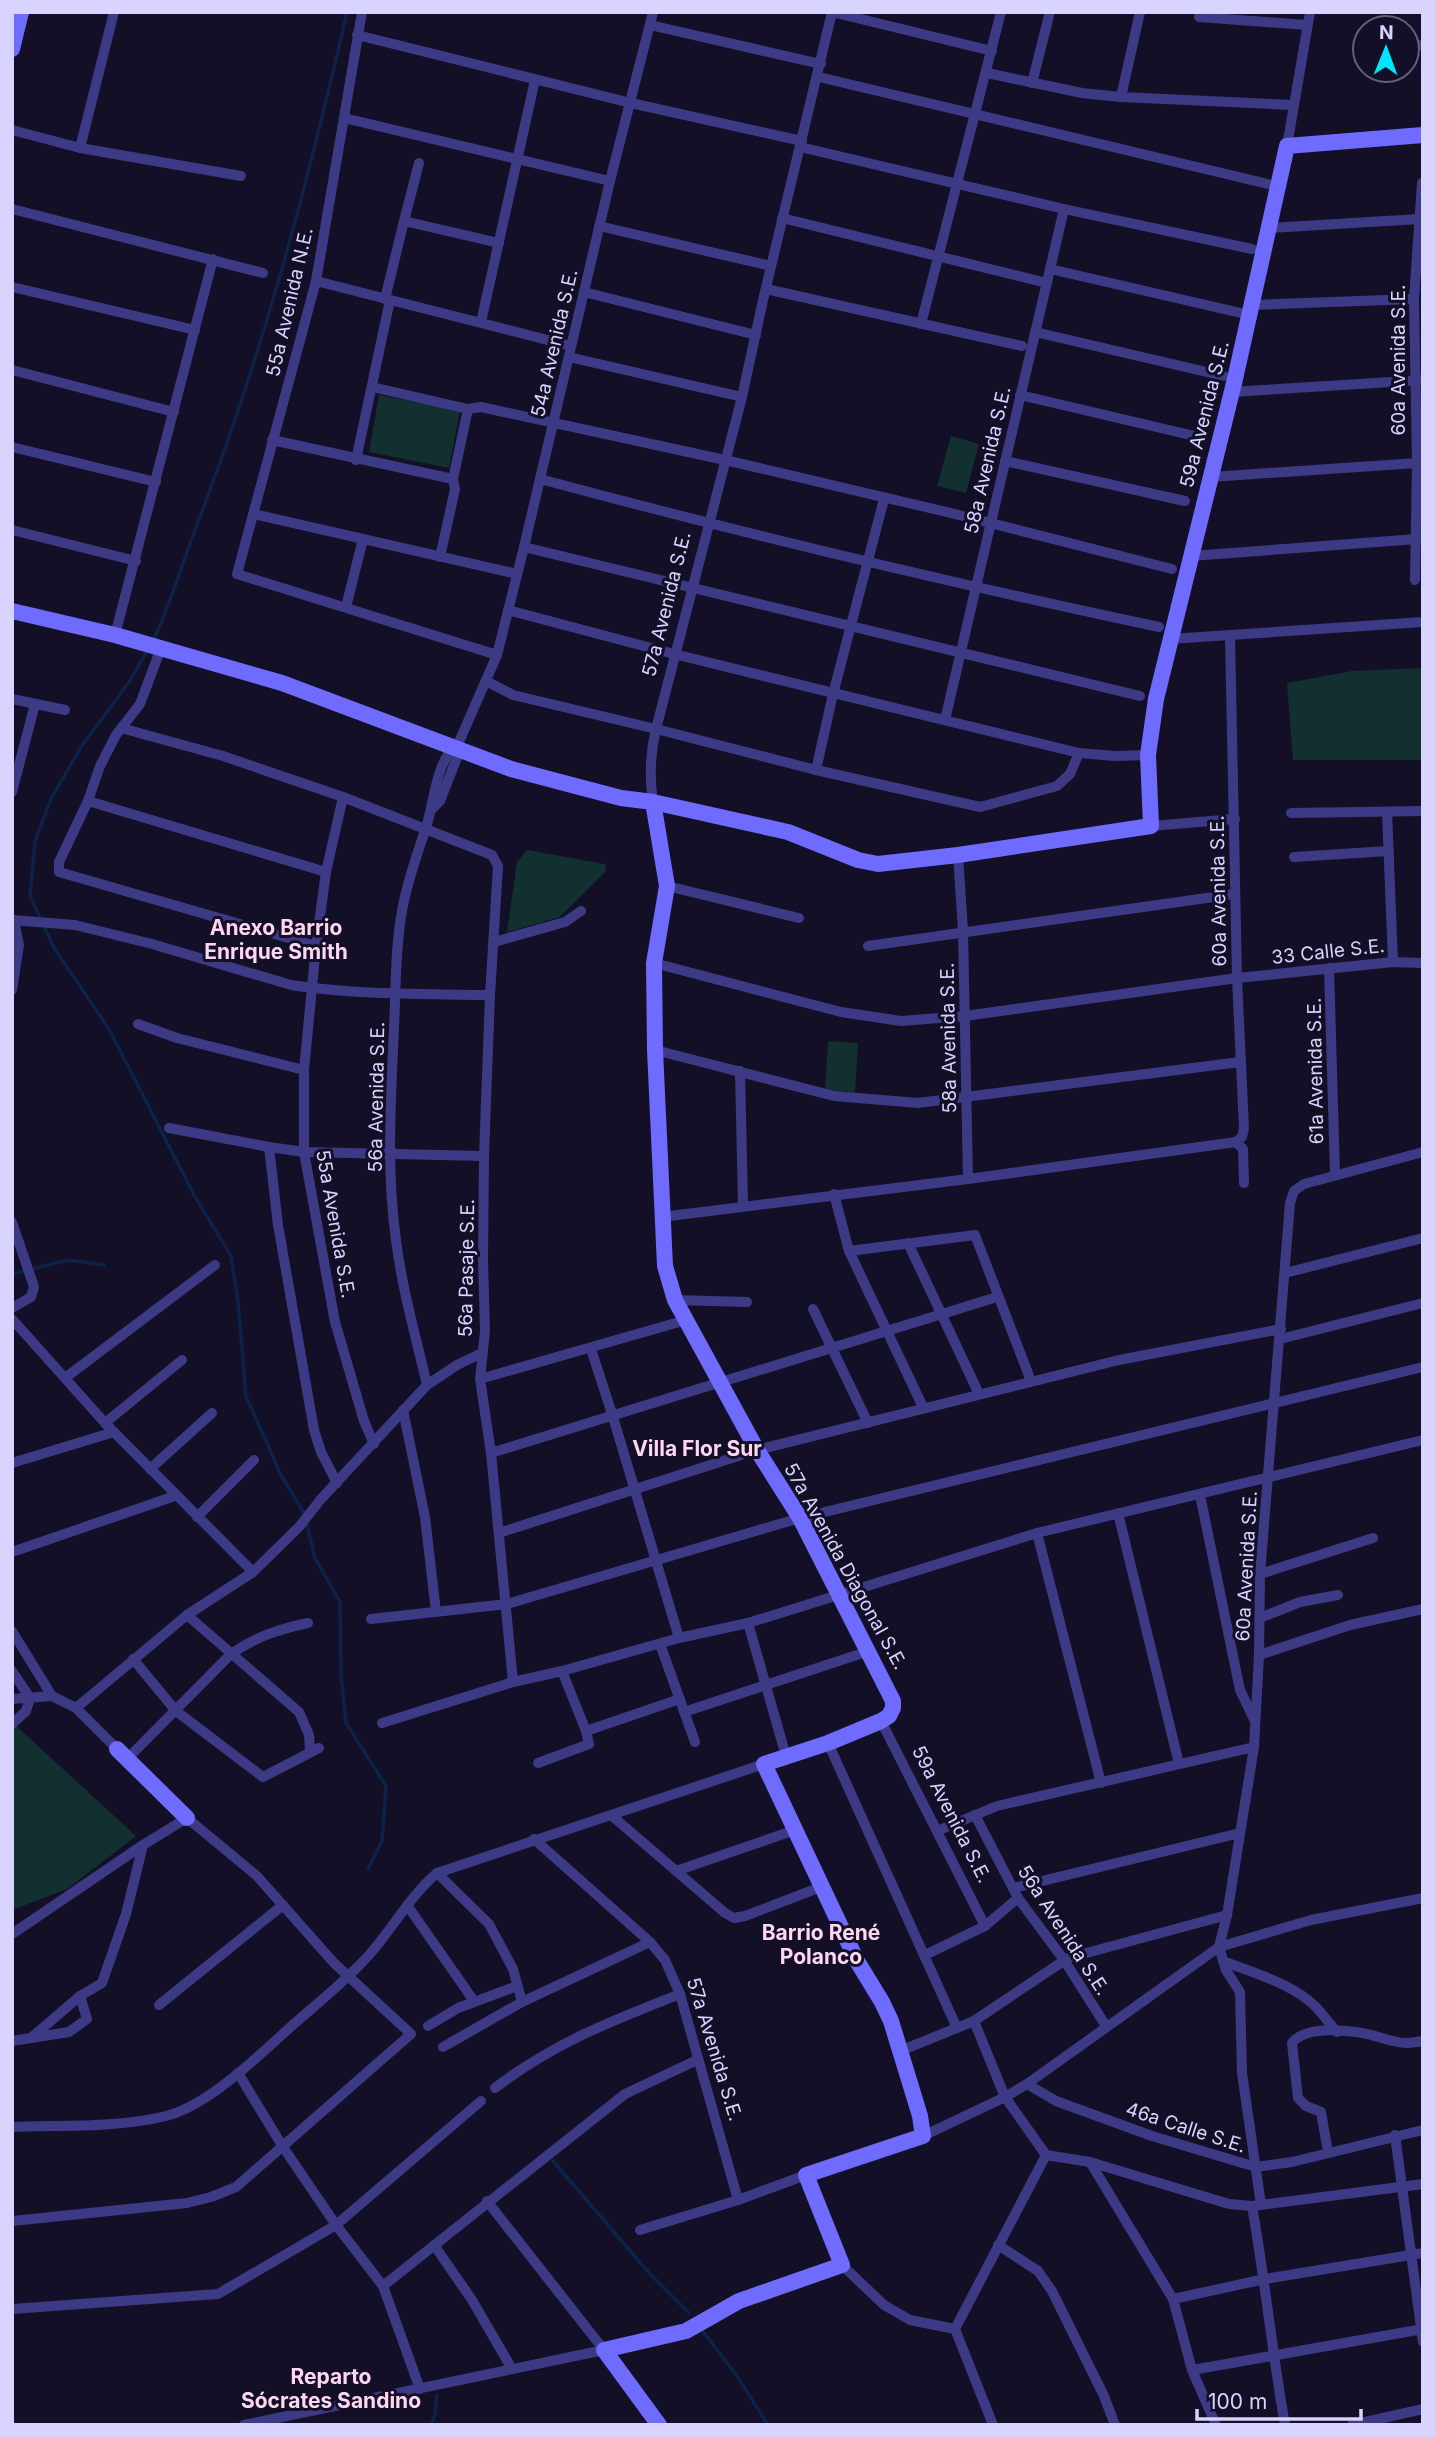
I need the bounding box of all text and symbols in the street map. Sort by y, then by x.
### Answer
north arrow [1351,14,1421,84]
text: N [1379,21,1394,44]
street label: 55a Avenida N.E. [261,225,318,379]
street label: 54a Avenida S.E. [526,267,583,419]
street label: 60a Avenida S.E. [1387,284,1410,436]
street label: 59a Avenida S.E. [1175,338,1234,490]
street label: 58a Avenida S.E. [959,384,1016,536]
street label: 57a Avenida S.E. [637,529,696,679]
street label: 60a Avenida S.E. [1206,815,1231,967]
district label: Anexo Barrio Enrique Smith [204,915,348,964]
street label: 33 Calle S.E. [1270,934,1386,969]
street label: 58a Avenida S.E. [936,963,961,1113]
street label: 61a Avenida S.E. [1303,997,1328,1145]
street label: 56a Avenida S.E. [364,1022,389,1172]
street label: 55a Avenida S.E. [311,1148,360,1300]
street label: 56a Pasaje S.E. [454,1199,479,1337]
district label: Villa Flor Sur [632,1436,762,1461]
street label: 57a Avenida Diagonal S.E. [779,1459,912,1674]
street label: 60a Avenida S.E. [1231,1490,1262,1642]
street label: 59a Avenida S.E. [907,1742,996,1887]
street label: 56a Avenida S.E. [1013,1861,1114,2000]
district label: Barrio René Polanco [762,1920,880,1969]
street label: 57a Avenida S.E. [682,1975,747,2124]
street label: 46a Calle S.E. [1123,2097,1249,2158]
district label: Reparto Sócrates Sandino [241,2364,421,2413]
scale bar [1197,2378,1362,2422]
text: 100 m [1208,2389,1267,2414]

